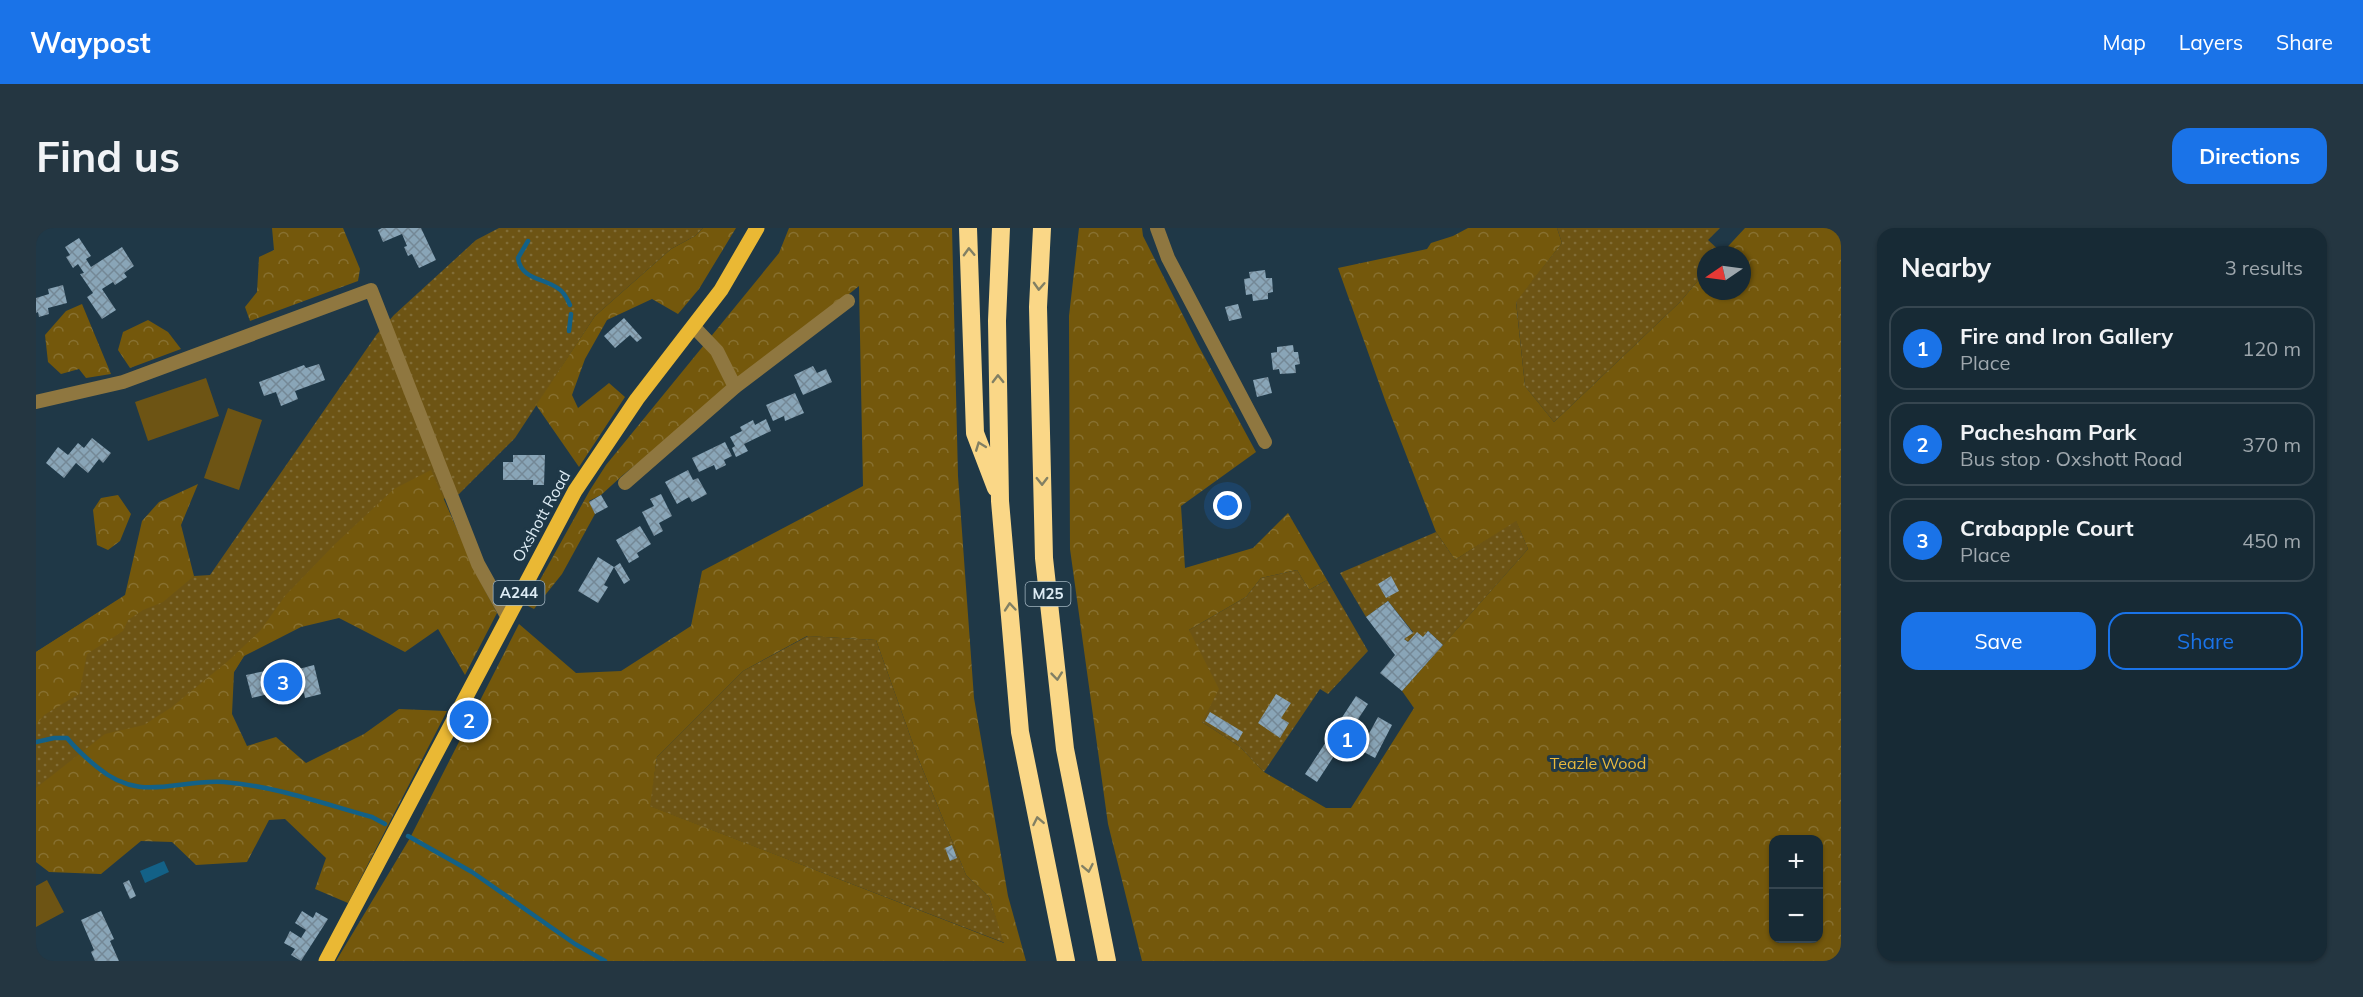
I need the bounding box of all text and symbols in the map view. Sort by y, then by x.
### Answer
text: Waypost [30,25,151,60]
text: Map [2103,29,2146,55]
text: Layers [2179,29,2243,55]
text: Share [2276,29,2333,55]
button: Directions [2172,128,2327,184]
text: Find us [36,130,180,183]
north arrow [1697,246,1751,300]
one-way arrow [962,248,975,257]
text: Nearby [1901,251,1991,284]
text: 3 results [2225,255,2303,280]
one-way arrow [1033,282,1046,291]
text: Fire and Iron Gallery [1960,322,2173,350]
text: 1 [1917,336,1929,361]
text: 120 m [2242,336,2301,361]
text: Place [1960,350,2010,375]
one-way arrow [992,375,1004,384]
text: Pachesham Park [1960,418,2137,446]
text: 2 [1917,432,1929,457]
text: 370 m [2242,432,2301,457]
one-way arrow [974,441,987,452]
text: Bus stop · Oxshott Road [1960,446,2182,471]
street label: Oxshott Road [508,467,574,565]
one-way arrow [1036,477,1048,486]
your location [1213,491,1242,520]
text: Crabapple Court [1960,514,2134,542]
text: 3 [1917,528,1929,553]
text: 450 m [2242,528,2301,553]
text: Place [1960,542,2010,567]
road number: A244 [494,581,544,605]
road number: M25 [1026,582,1070,606]
one-way arrow [1004,603,1017,612]
button: Save [1901,612,2096,670]
button: Share [2108,612,2303,670]
pin: 3 [264,660,302,704]
one-way arrow [1050,671,1063,680]
pin: 2 [450,698,488,742]
pin: 1 [1328,716,1366,762]
park label: Teazle Wood [1550,753,1646,773]
one-way arrow [1032,817,1045,827]
map controls [1769,835,1823,943]
button: + [1769,835,1823,889]
one-way arrow [1081,863,1094,873]
button: − [1769,889,1823,943]

